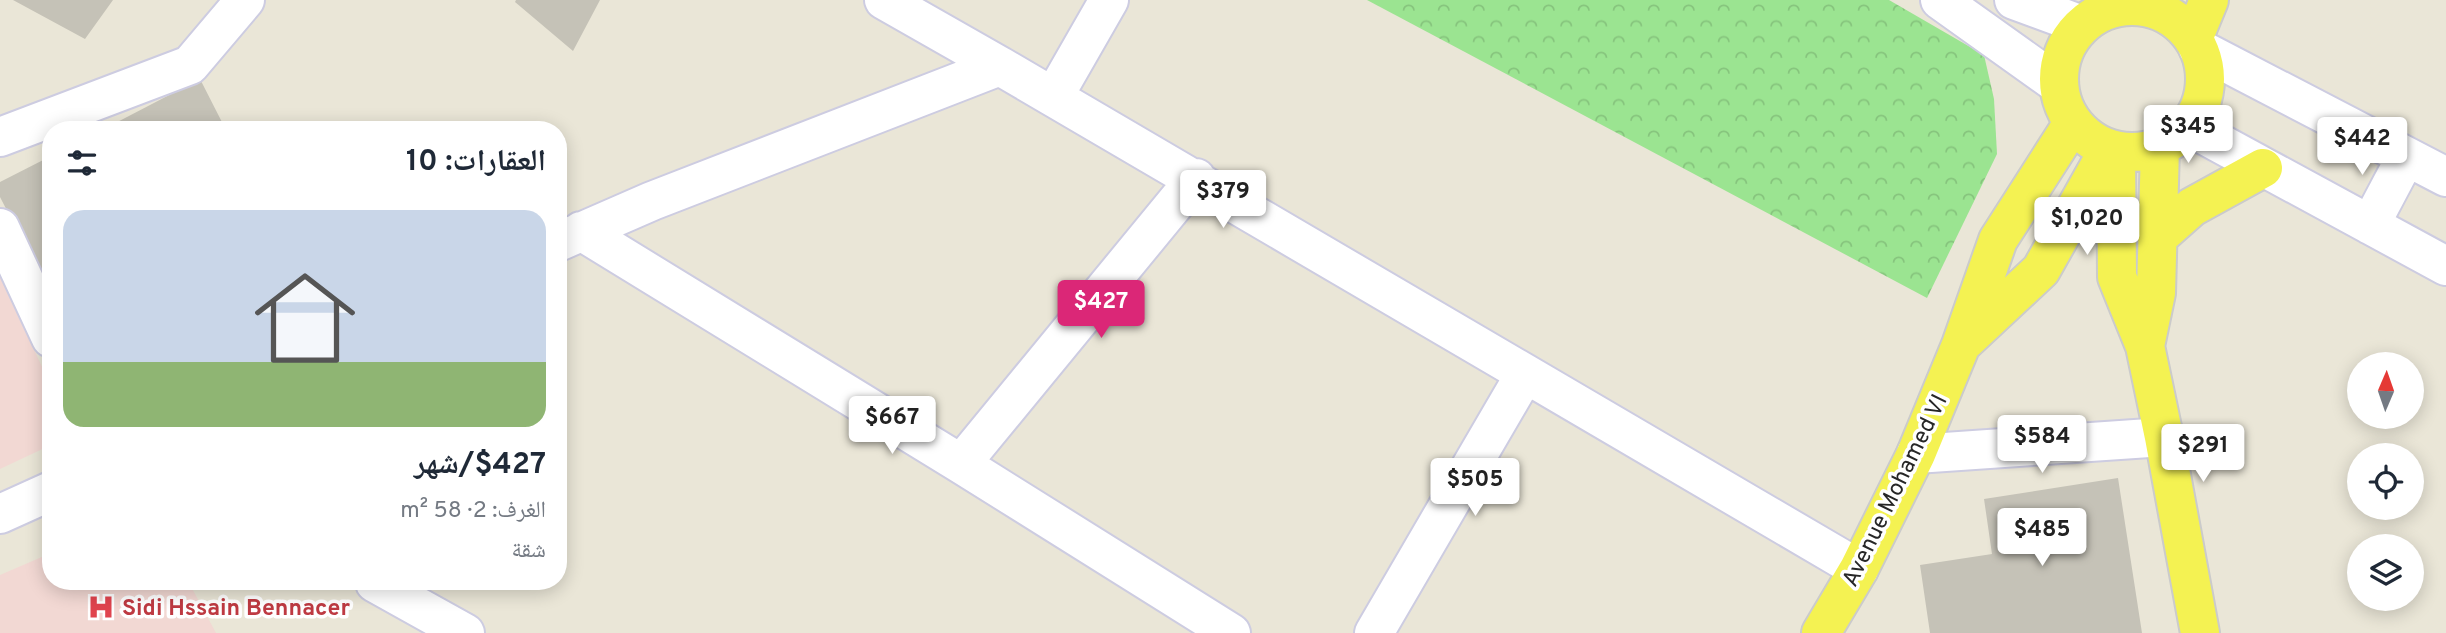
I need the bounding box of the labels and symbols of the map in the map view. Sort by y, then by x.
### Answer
pin: $345 [2147,106,2229,165]
pin: $442 [2321,118,2403,177]
pin: $379 [1182,170,1264,230]
pin: $1,020 [2030,198,2144,257]
pin: $427 [1060,280,1142,340]
north arrow [2347,352,2424,429]
street label: Avenue Mohamed VI [1837,390,1955,592]
pin: $667 [851,396,933,456]
pin: $584 [2001,416,2083,475]
pin: $291 [2162,424,2244,484]
pin: $505 [1434,458,1516,518]
pin: $485 [2001,508,2083,568]
hospital icon: Sidi Hssain Bennacer [86,592,116,622]
place label: Sidi Hssain Bennacer [122,595,350,624]

